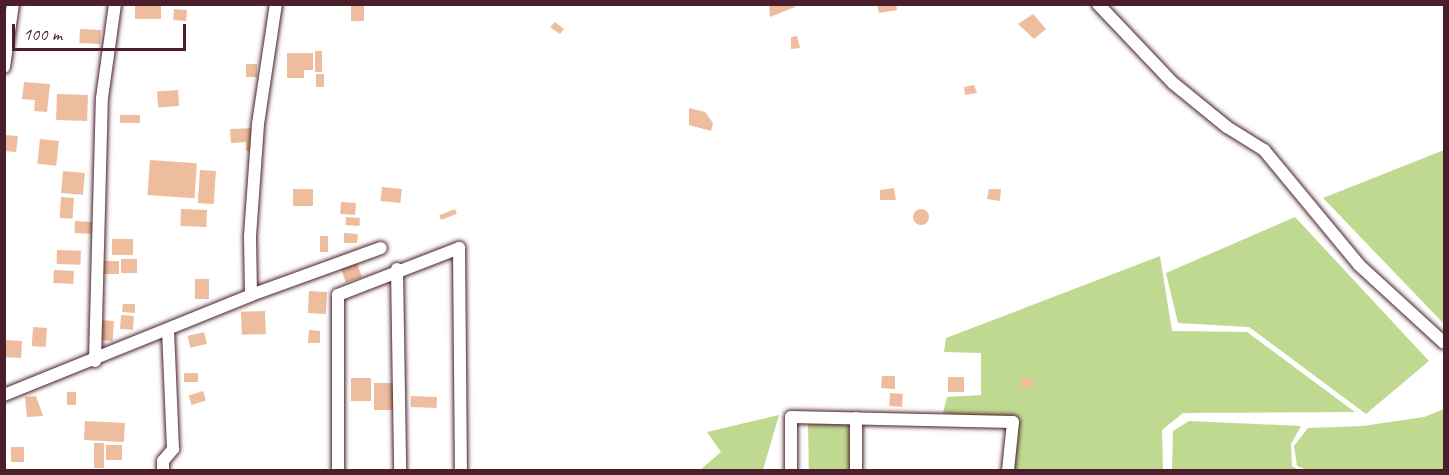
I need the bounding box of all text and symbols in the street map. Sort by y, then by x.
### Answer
scale bar [15,12,189,50]
text: 100 m [23,23,62,45]

